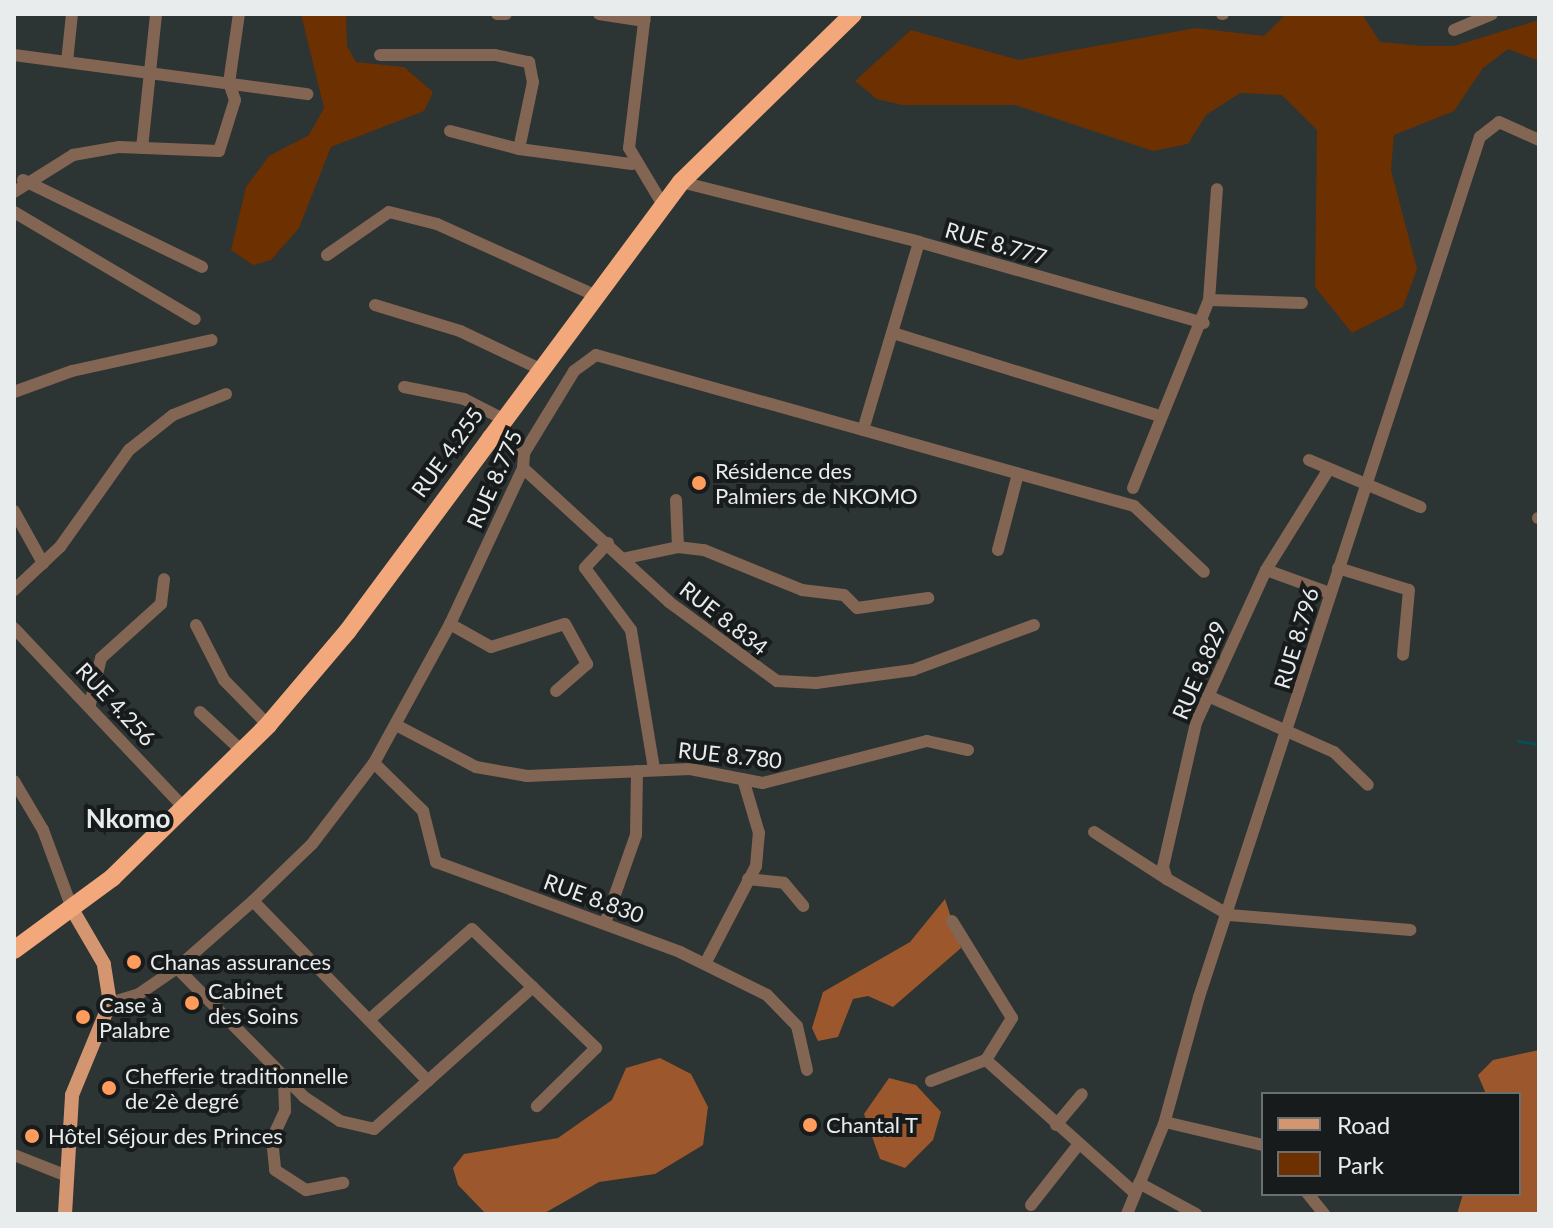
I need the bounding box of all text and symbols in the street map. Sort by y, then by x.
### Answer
street label: RUE 8.777 [942,216,1050,270]
street label: RUE 4.255 [406,402,488,502]
street label: RUE 8.775 [461,426,527,532]
place label: Résidence des Palmiers de NKOMO [715,457,918,508]
marker: Résidence des Palmiers de NKOMO [690,474,708,492]
street label: RUE 8.834 [675,575,773,661]
street label: RUE 8.796 [1268,584,1324,692]
street label: RUE 8.829 [1166,617,1232,723]
street label: RUE 4.256 [71,657,161,751]
street label: RUE 8.780 [677,736,783,774]
district label: Nkomo [86,803,170,835]
street label: RUE 8.830 [540,868,648,928]
place label: Chanas assurances [150,949,331,975]
marker: Chanas assurances [125,953,143,971]
place label: Cabinet des Soins [208,977,299,1028]
place label: Case à Palabre [99,991,170,1042]
marker: Cabinet des Soins [183,994,201,1012]
marker: Case à Palabre [74,1008,92,1026]
place label: Chefferie traditionnelle de 2è degré [125,1062,348,1114]
marker: Chefferie traditionnelle de 2è degré [100,1079,118,1097]
legend [1261,1092,1521,1196]
text: Road [1337,1110,1390,1139]
place label: Chantal T [826,1112,919,1138]
marker: Chantal T [801,1116,819,1134]
place label: Hôtel Séjour des Princes [48,1123,283,1149]
marker: Hôtel Séjour des Princes [23,1127,41,1145]
text: Park [1337,1150,1384,1179]

